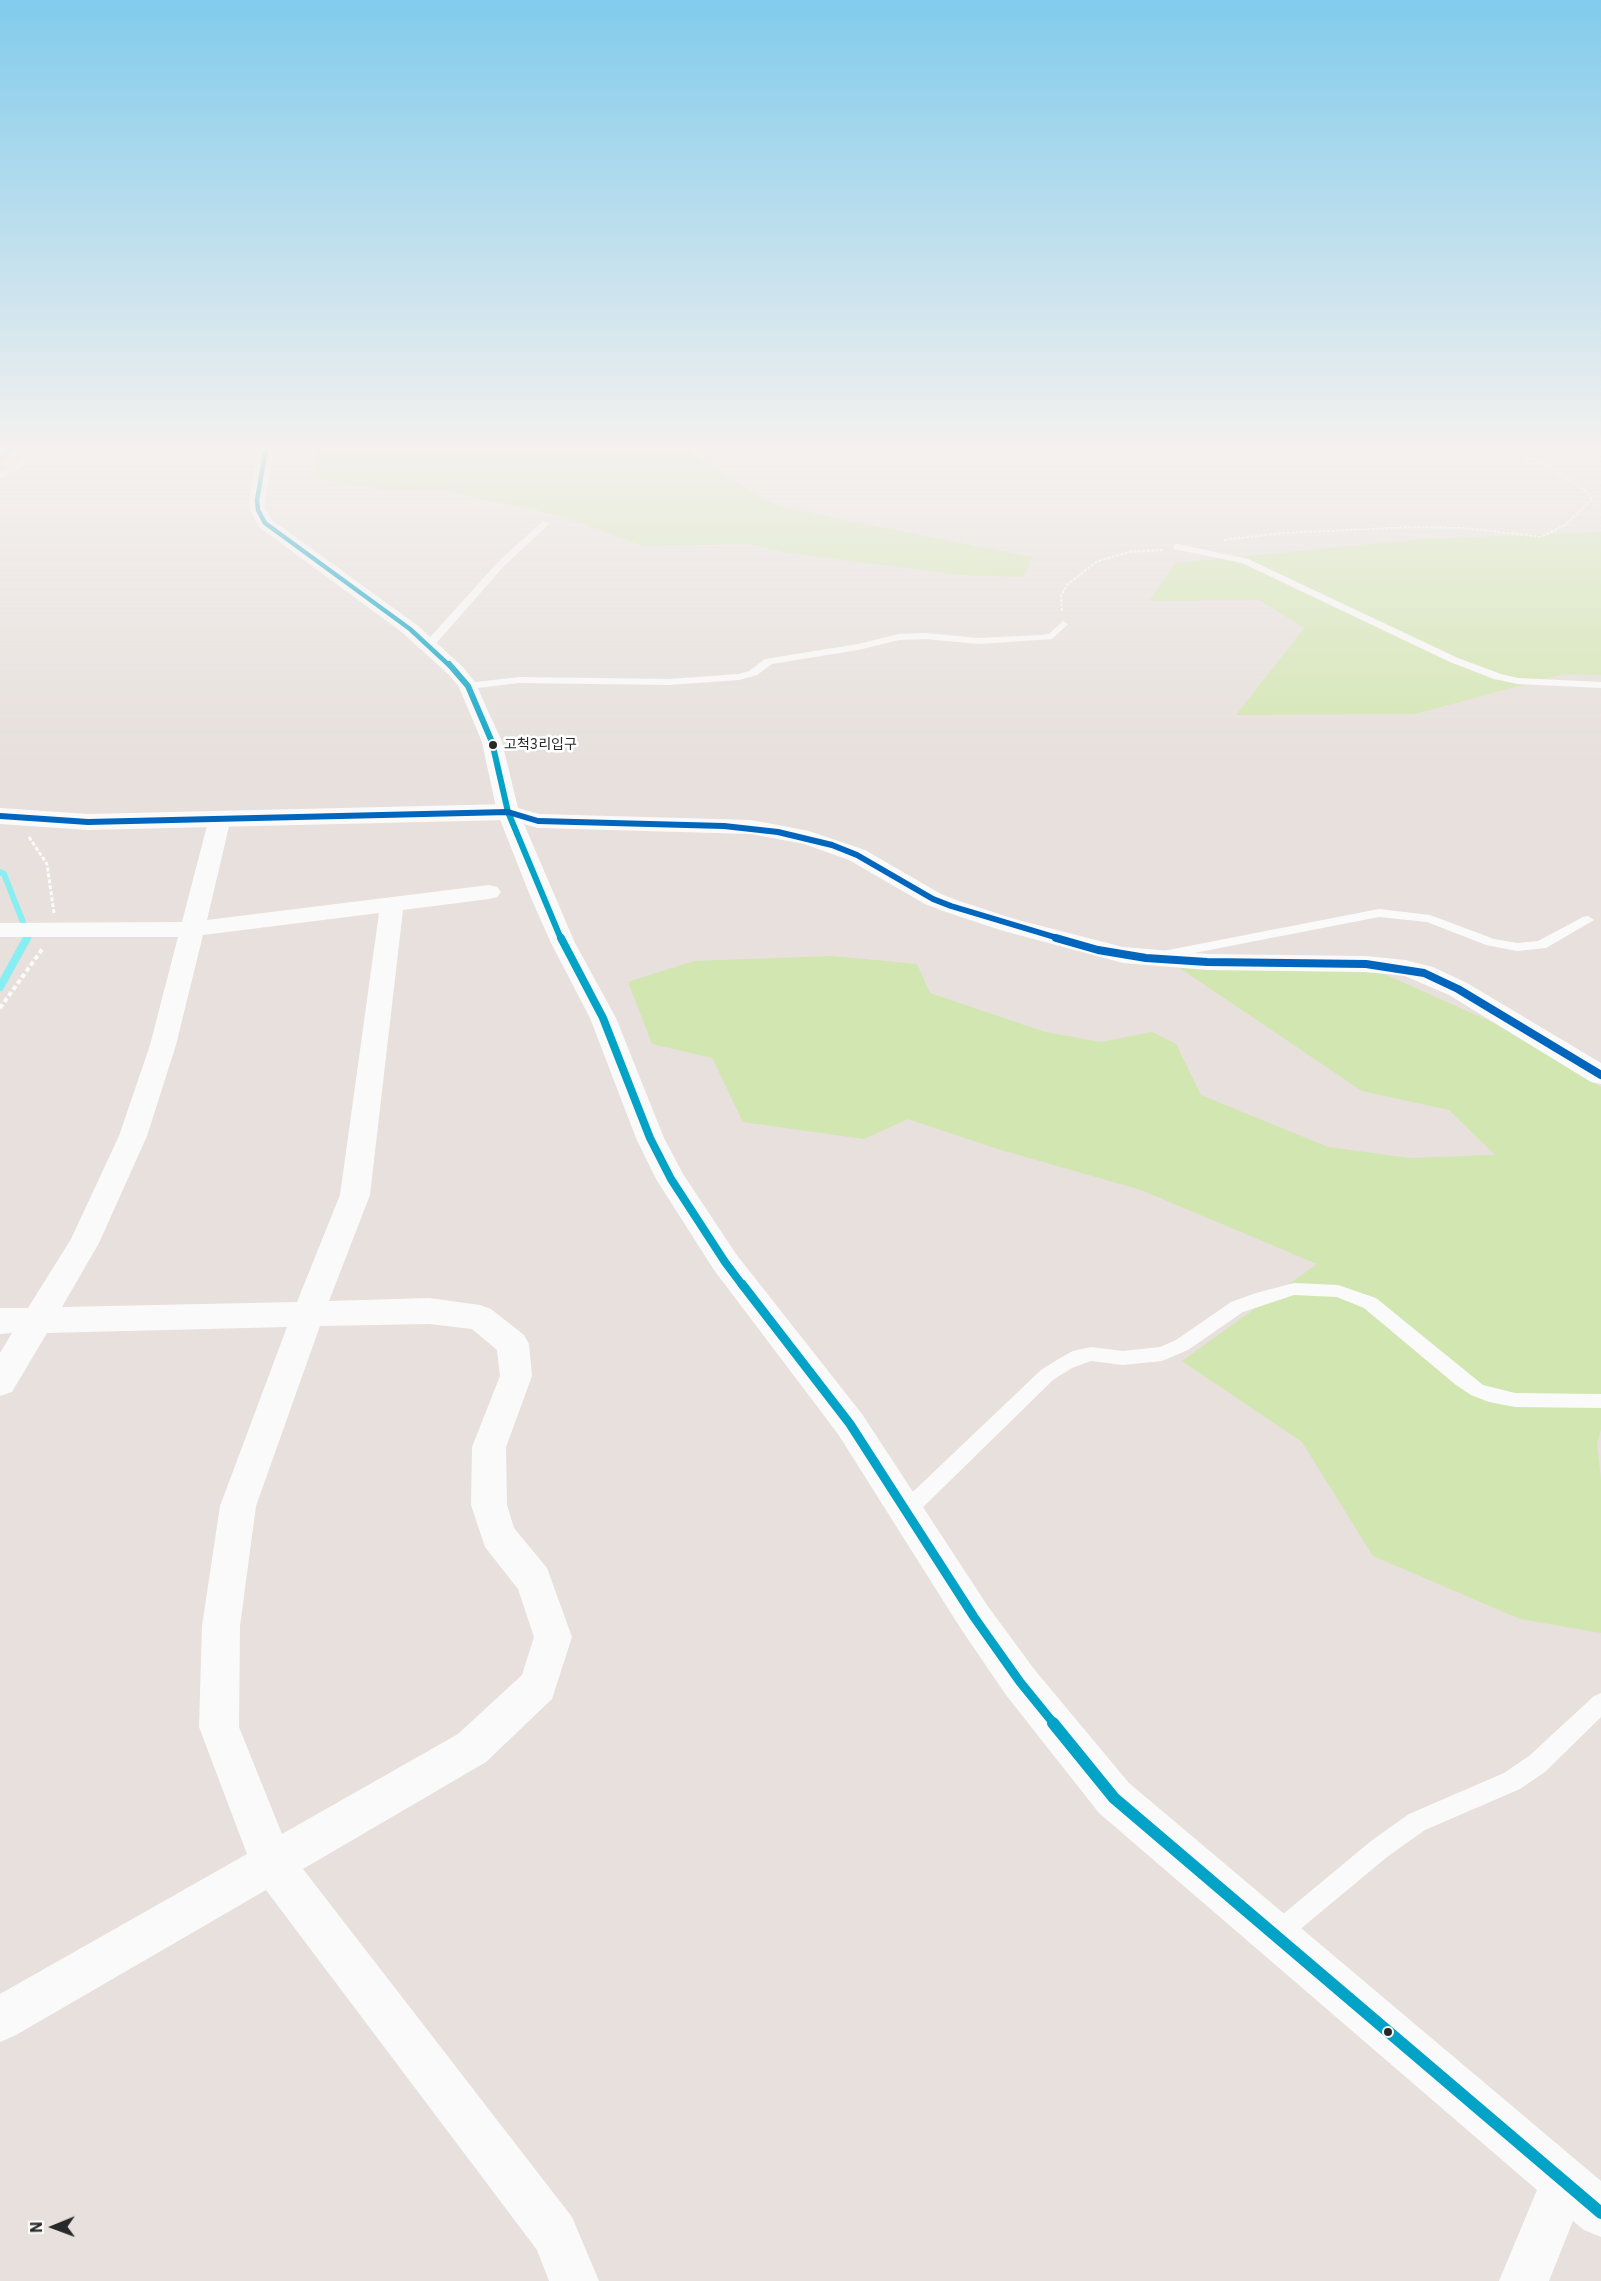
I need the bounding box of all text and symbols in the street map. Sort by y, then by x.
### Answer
place label: 고척3리입구 [504,737,577,753]
marker: 고척3리입구 [487,739,499,751]
unlabelled marker [1382,2026,1394,2038]
north arrow [24,2197,84,2257]
text: N [26,2221,46,2233]

